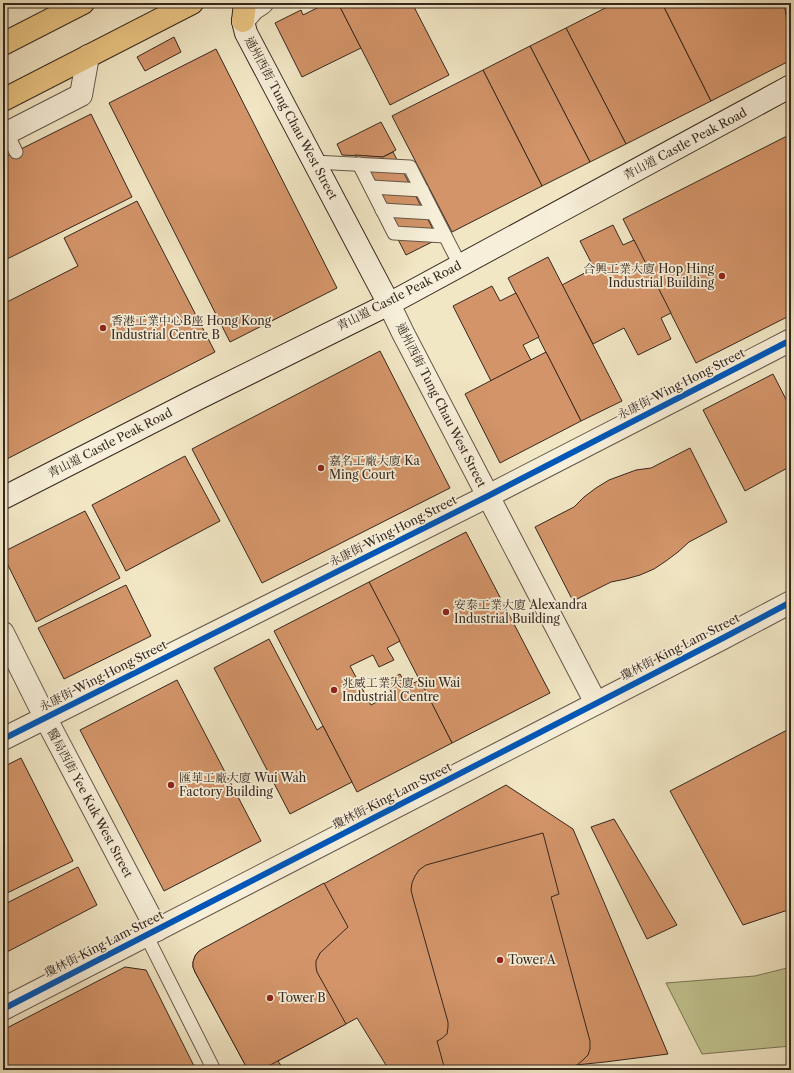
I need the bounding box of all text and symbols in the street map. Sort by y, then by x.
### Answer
street label: 通州西街 Tung Chau West Street [242,34,341,203]
street label: 青山道 Castle Peak Road [620,104,750,183]
street label: 青山道 Castle Peak Road [334,257,464,334]
place label: 合興工業大廈 Hop Hing Industrial Building [583,261,715,290]
marker: 合興工業大廈 Hop Hing Industrial Building [717,271,727,281]
place label: 香港工業中心B座 Hong Kong Industrial Centre B [111,313,272,342]
street label: 通州西街 Tung Chau West Street [393,320,490,490]
marker: 香港工業中心B座 Hong Kong Industrial Centre B [98,323,108,333]
street label: 永康街 Wing Hong Street [614,344,748,422]
street label: 青山道 Castle Peak Road [45,404,175,481]
place label: 嘉名工廠大廈 Ka Ming Court [329,453,421,482]
marker: 嘉名工廠大廈 Ka Ming Court [316,463,326,473]
street label: 永康街 Wing Hong Street [326,491,460,569]
place label: 安泰工業大廈 Alexandra Industrial Building [454,597,588,626]
marker: 安泰工業大廈 Alexandra Industrial Building [441,607,451,617]
street label: 瓊林街 King Lam Street [618,610,743,683]
street label: 永康街 Wing Hong Street [36,636,170,714]
place label: 兆威工業大廈 Siu Wai Industrial Centre [342,675,461,704]
marker: 兆威工業大廈 Siu Wai Industrial Centre [329,685,339,695]
street label: 醫局西街 Yee Kuk West Street [45,726,137,880]
street label: 瓊林街 King Lam Street [330,759,455,832]
place label: 匯華工廠大廈 Wui Wah Factory Building [179,770,307,799]
marker: 匯華工廠大廈 Wui Wah Factory Building [166,780,176,790]
street label: 瓊林街 King Lam Street [42,907,167,980]
place label: Tower A [508,952,557,967]
marker: Tower A [495,955,505,965]
place label: Tower B [278,990,326,1005]
marker: Tower B [265,993,275,1003]

